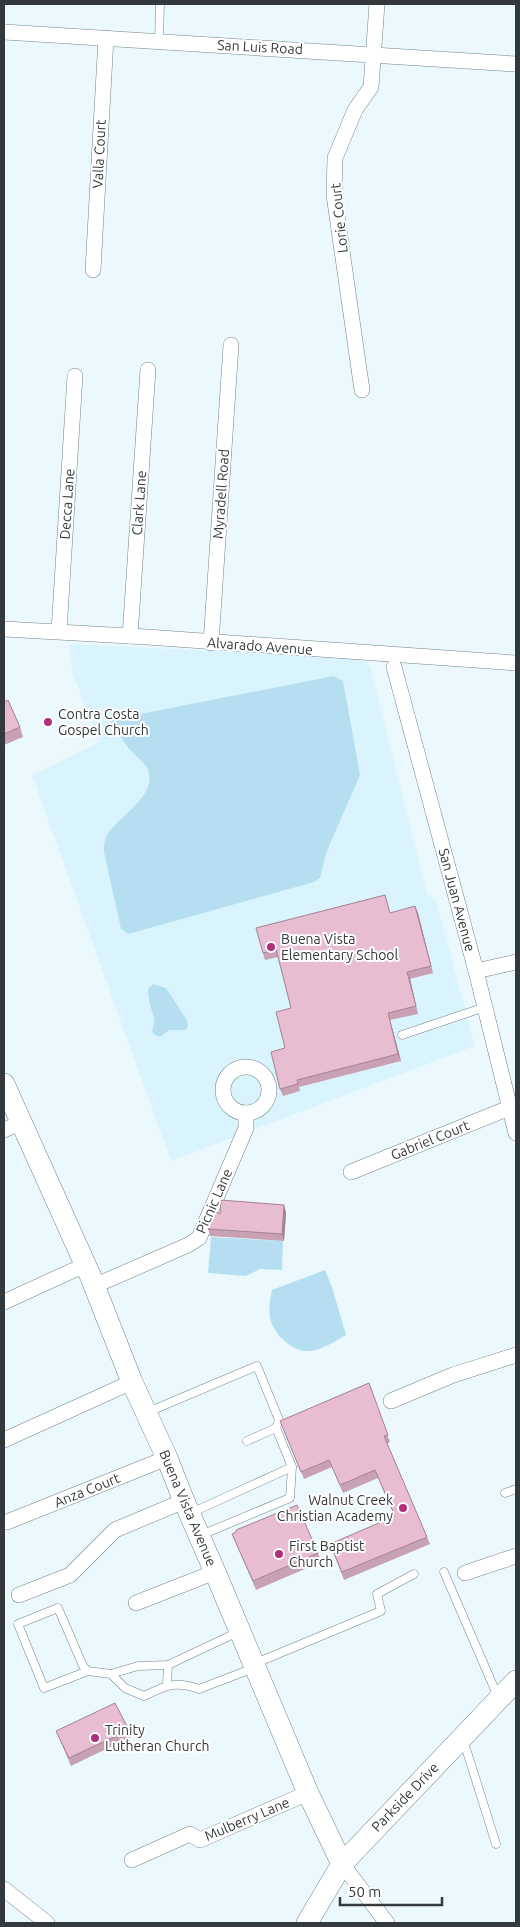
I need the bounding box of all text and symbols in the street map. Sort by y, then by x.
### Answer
street label: San Luis Road [217,37,303,57]
street label: Valla Court [89,119,109,189]
street label: Lorie Court [327,182,351,254]
street label: Myradell Road [210,448,232,540]
street label: Decca Lane [57,468,77,540]
street label: Clark Lane [129,470,149,536]
street label: Alvarado Avenue [207,634,313,658]
place label: Contra Costa Gospel Church [58,706,149,738]
marker: Contra Costa Gospel Church [42,716,54,728]
street label: San Juan Avenue [436,847,478,953]
place label: Buena Vista Elementary School [281,931,399,963]
marker: Buena Vista Elementary School [265,941,277,953]
street label: Gabriel Court [388,1117,472,1163]
street label: Picnic Lane [193,1166,235,1236]
street label: Buena Vista Avenue [156,1447,220,1569]
street label: Anza Court [52,1469,123,1510]
place label: Walnut Creek Christian Academy [277,1492,393,1524]
marker: Walnut Creek Christian Academy [397,1502,409,1514]
place label: First Baptist Church [289,1538,365,1570]
marker: First Baptist Church [273,1548,285,1560]
place label: Trinity Lutheran Church [105,1722,209,1754]
marker: Trinity Lutheran Church [89,1732,101,1744]
street label: Parkside Drive [368,1759,442,1835]
street label: Mulberry Lane [202,1794,292,1844]
scale bar [340,1874,442,1906]
text: 50 m [348,1883,381,1900]

